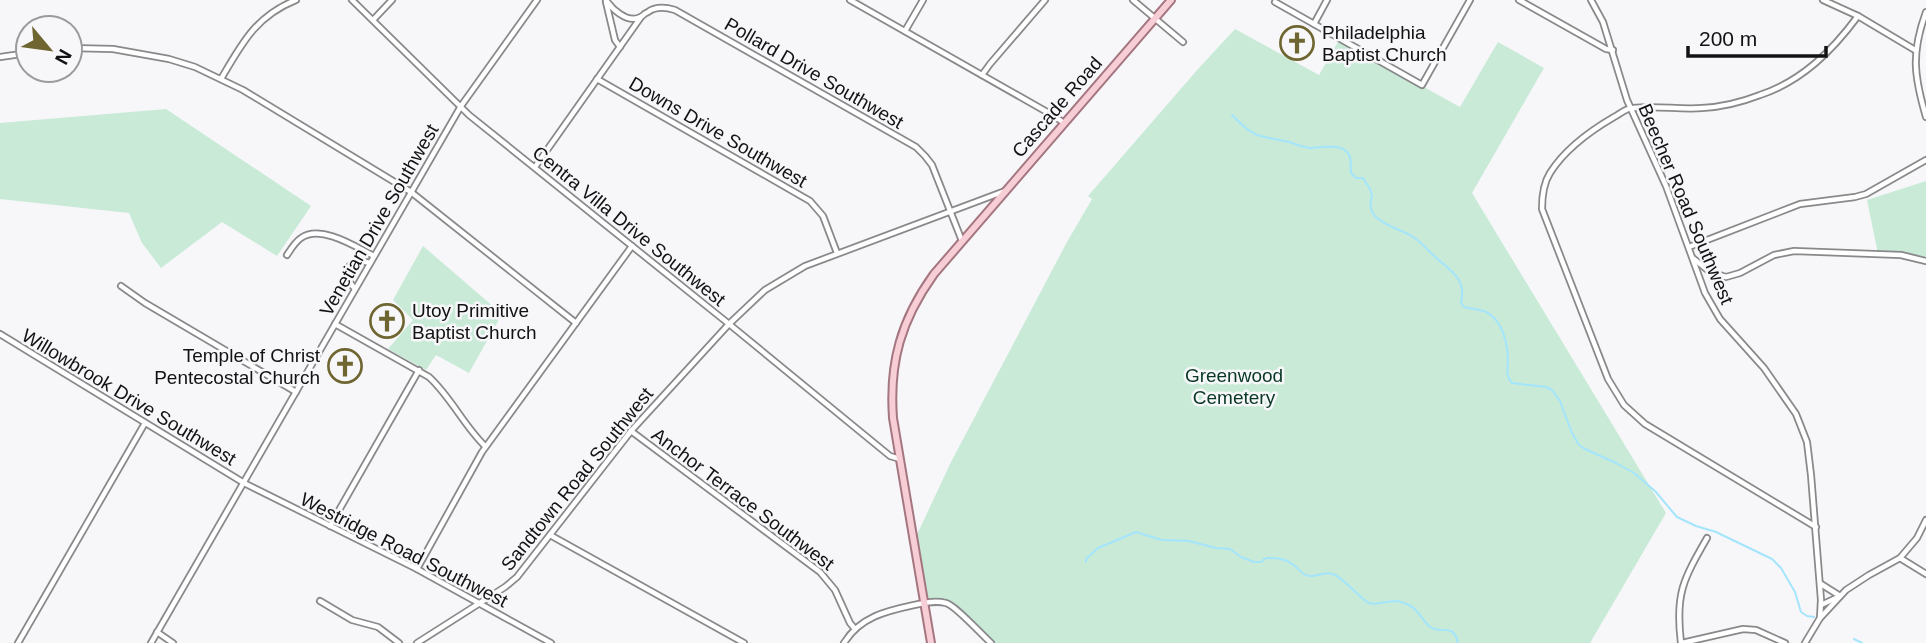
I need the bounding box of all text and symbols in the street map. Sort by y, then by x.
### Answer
street label: Pollard Drive Southwest [721,13,908,133]
north arrow [14,14,84,84]
scale bar [1688,14,1826,58]
place label: Philadelphia Baptist Church [1322,22,1447,65]
church icon: Philadelphia Baptist Church [1278,24,1316,62]
text: 200 m [1699,27,1757,50]
text: N [51,46,76,68]
street label: Cascade Road [1008,53,1106,161]
street label: Downs Drive Southwest [625,72,811,192]
street label: Beecher Road Southwest [1634,101,1738,308]
street label: Venetian Drive Southwest [316,120,443,319]
street label: Centra Villa Drive Southwest [529,142,730,311]
place label: Utoy Primitive Baptist Church [412,300,537,343]
church icon: Utoy Primitive Baptist Church [368,302,406,340]
street label: Willowbrook Drive Southwest [18,325,240,470]
place label: Temple of Christ Pentecostal Church [154,345,321,388]
church icon: Temple of Christ Pentecostal Church [326,347,364,385]
park label: Greenwood Cemetery [1185,365,1283,408]
street label: Sandtown Road Southwest [497,383,658,575]
street label: Anchor Terrace Southwest [648,424,839,575]
street label: Westridge Road Southwest [297,488,512,612]

